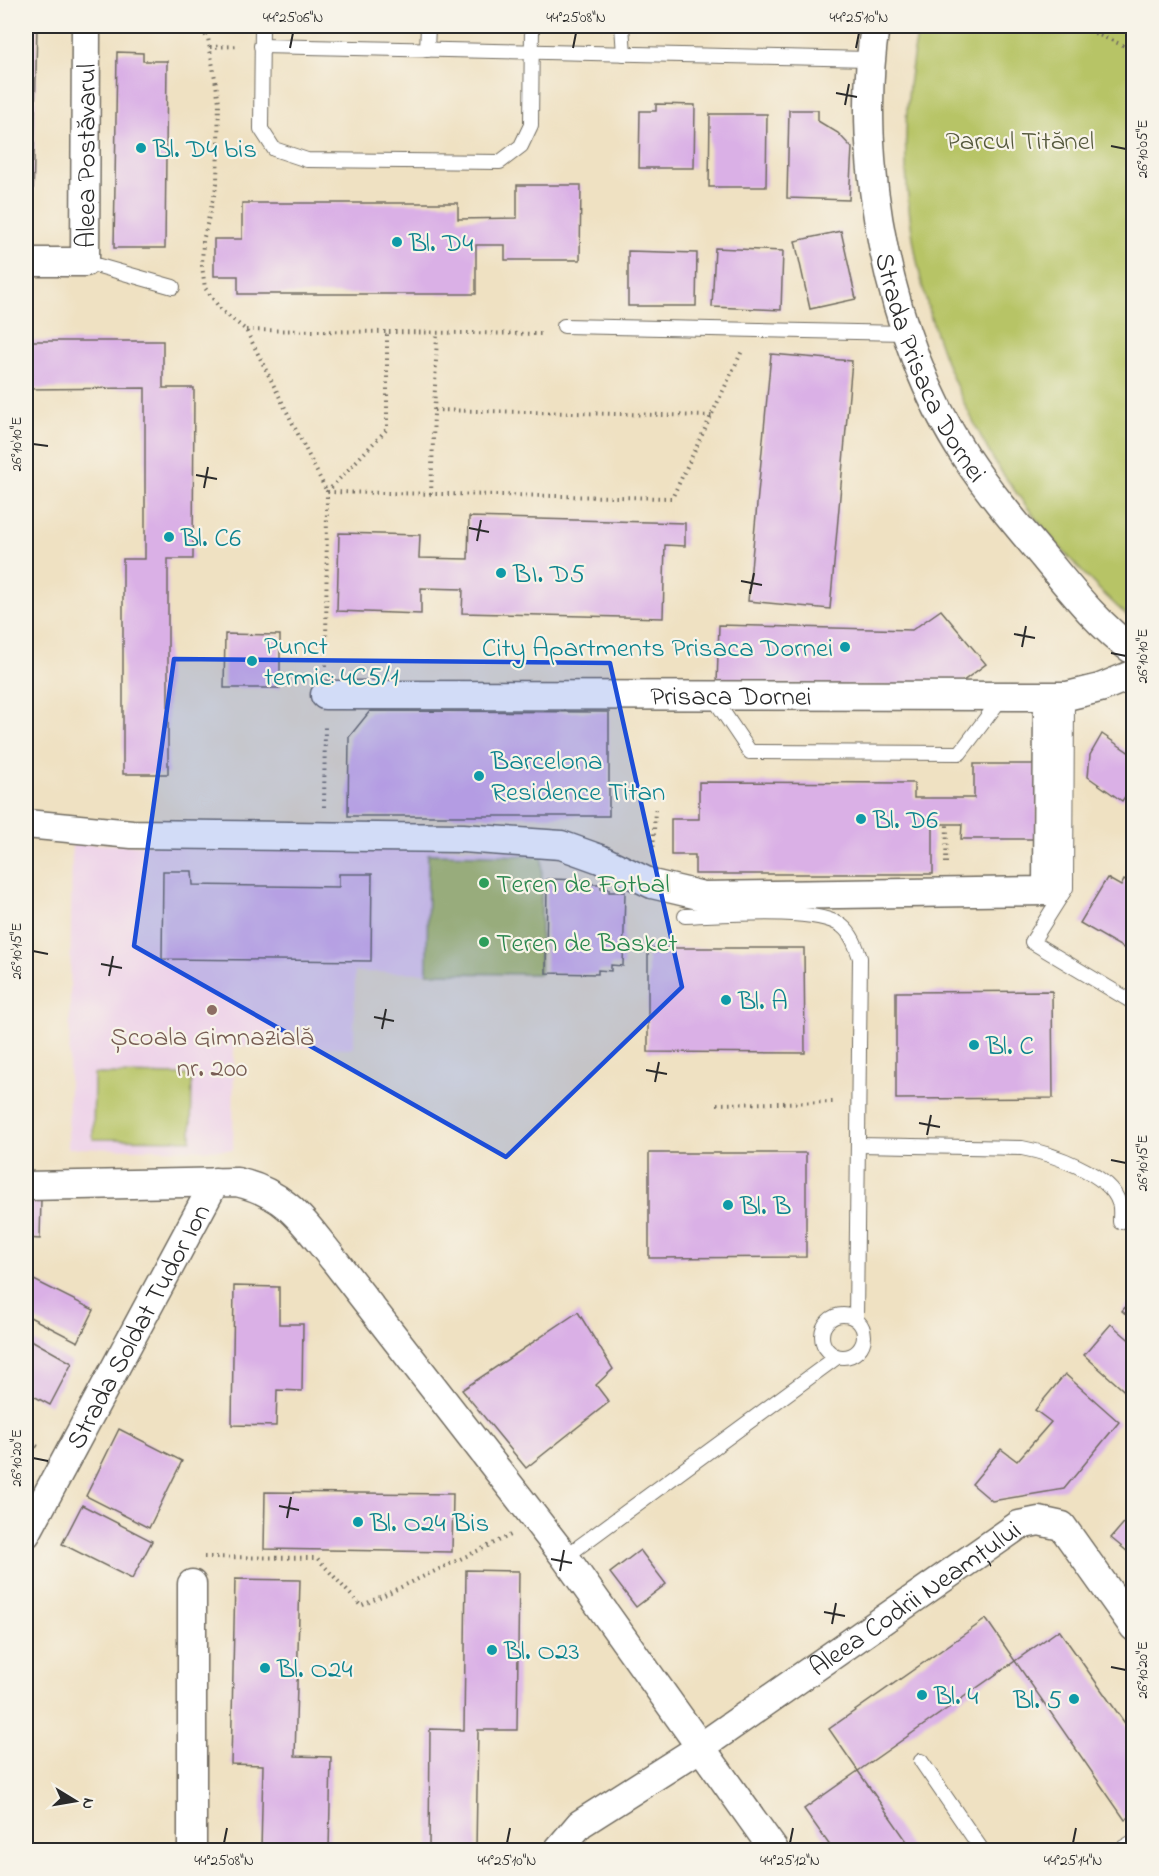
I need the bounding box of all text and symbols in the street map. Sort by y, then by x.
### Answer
text: 44°25'06"N [263,7,323,29]
text: 44°25'08"N [546,7,606,29]
text: 44°25'10"N [830,7,888,29]
street label: Aleea Postăvarul [68,64,108,248]
text: 26°10'05"E [1132,120,1154,178]
park label: Parcul Titănel [946,123,1094,162]
place label: Bl. D4 bis [152,131,257,170]
marker: Bl. D4 bis [134,141,148,155]
place label: Bl. D4 [408,225,473,264]
marker: Bl. D4 [390,235,404,249]
street label: Strada Prisaca Dornei [863,249,995,492]
text: 26°10'10"E [6,417,28,471]
place label: Bl. C6 [180,520,241,559]
marker: Bl. C6 [162,530,176,544]
place label: BI. D5 [512,556,585,595]
marker: BI. D5 [494,566,508,580]
place label: Punct termic: 4C5/1 [264,628,399,698]
text: 26°10'10"E [1132,629,1154,683]
place label: City Apartments Prisaca Dornei [482,630,833,669]
marker: City Apartments Prisaca Dornei [838,640,852,654]
marker: Punct termic: 4C5/1 [245,654,259,668]
street label: Prisaca Dornei [650,678,812,718]
place label: Barcelona Residence Titan [490,743,665,813]
marker: Barcelona Residence Titan [472,769,486,783]
place label: Bl. D6 [872,802,938,841]
marker: Bl. D6 [854,812,868,826]
place label: Teren de Fotbal [496,866,670,905]
marker: Teren de Fotbal [477,876,491,890]
text: 26°10'15"E [6,923,28,979]
place label: Teren de Basket [496,925,678,964]
marker: Teren de Basket [477,935,491,949]
place label: Bl. A [737,983,788,1022]
marker: Bl. A [719,993,733,1007]
marker: Școala Gimnazială nr. 200 [205,1003,219,1017]
place label: Școala Gimnazială nr. 200 [110,1019,314,1089]
place label: Bl. C [985,1028,1034,1067]
marker: Bl. C [967,1038,981,1052]
text: 26°10'15"E [1132,1135,1154,1191]
place label: Bl. B [739,1188,792,1227]
street label: Strada Soldat Tudor Ion [58,1197,222,1457]
marker: Bl. B [721,1198,735,1212]
text: 26°10'20"E [6,1429,28,1487]
place label: Bl. O24 Bis [369,1505,489,1544]
street label: Aleea Codrii Neamțului [802,1512,1030,1688]
marker: Bl. O24 Bis [351,1515,365,1529]
place label: Bl. O23 [503,1633,580,1672]
text: 26°10'20"E [1132,1641,1154,1699]
marker: Bl. O23 [485,1643,499,1657]
place label: Bl. O24 [276,1651,353,1690]
marker: Bl. O24 [258,1661,272,1675]
place label: Bl. 4 [933,1678,978,1717]
place label: Bl. 5 [1012,1682,1062,1721]
marker: Bl. 4 [915,1688,929,1702]
marker: Bl. 5 [1067,1692,1081,1706]
north arrow [45,1771,105,1831]
text: N [75,1796,101,1811]
text: 44°25'08"N [194,1850,254,1872]
text: 44°25'10"N [478,1850,536,1872]
text: 44°25'12"N [760,1850,820,1872]
text: 44°25'14"N [1044,1850,1102,1872]

